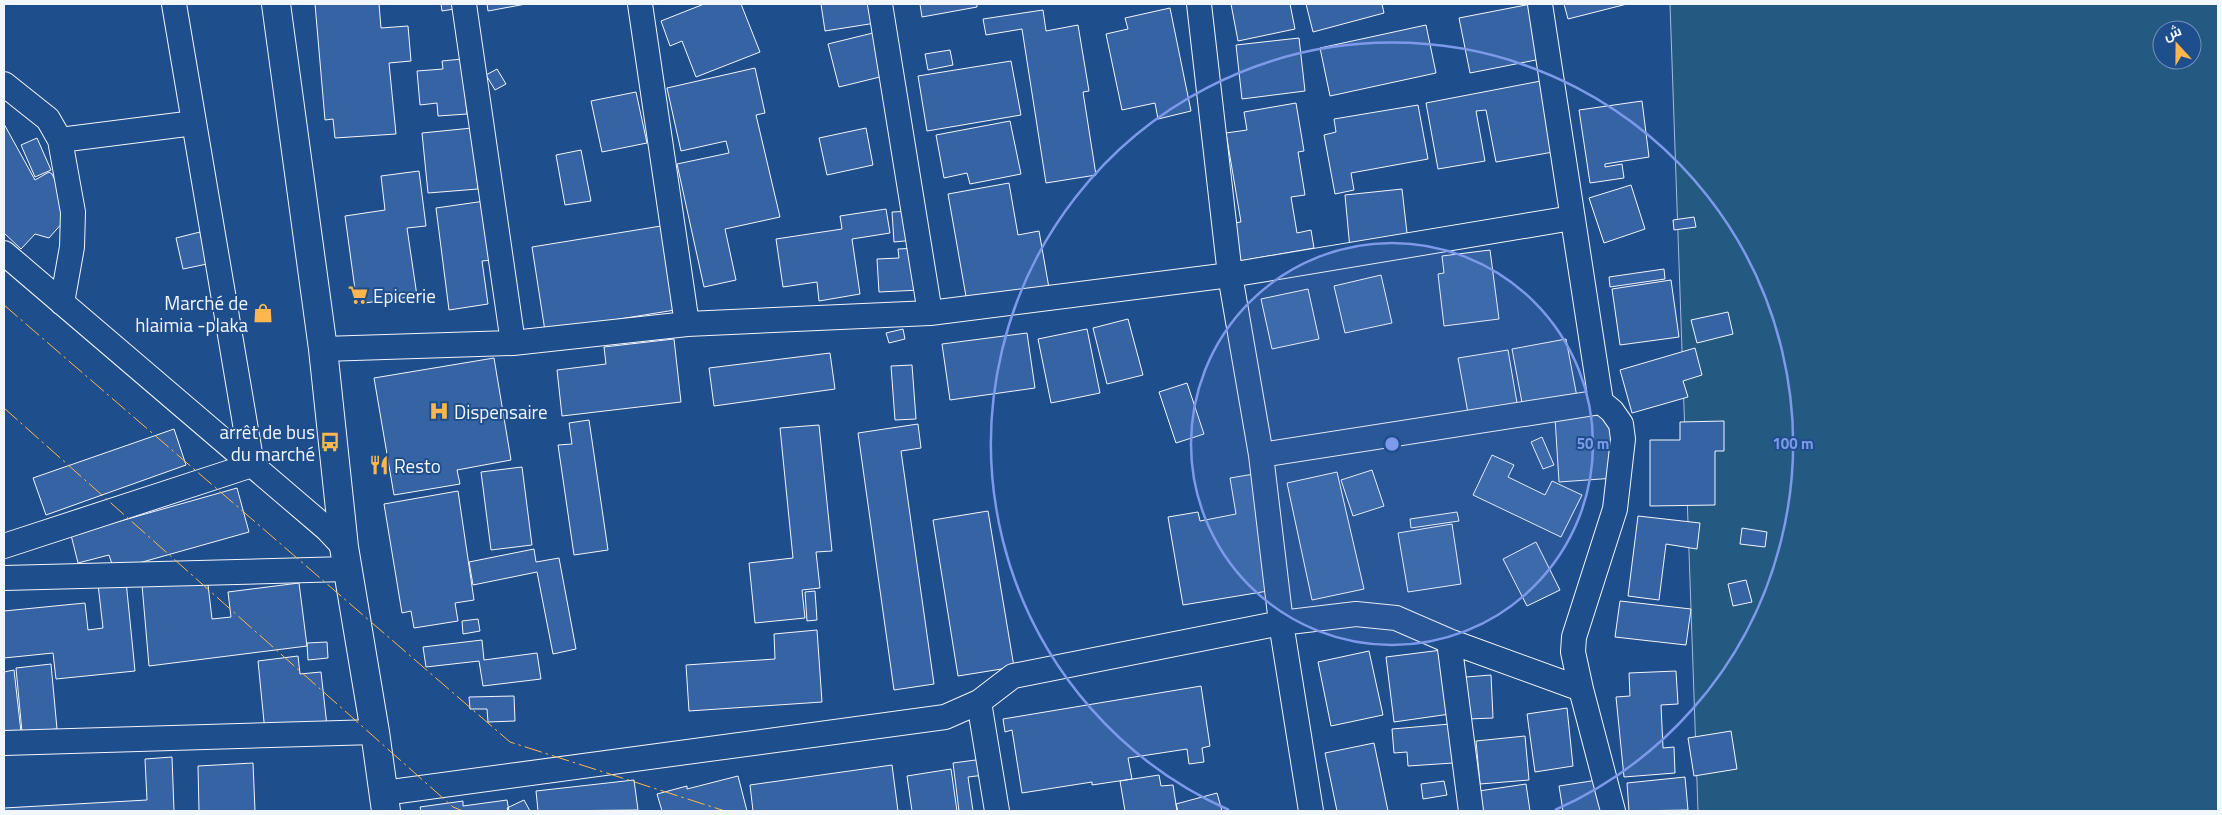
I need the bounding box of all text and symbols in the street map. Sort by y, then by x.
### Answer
text: ش [2160,19,2184,45]
north arrow [2152,20,2202,70]
place label: Epicerie [373,281,436,310]
supermarket icon: Epicerie [347,284,369,306]
place label: Marché de hlaimia -plaka [135,288,248,339]
shop icon: Marché de hlaimia -plaka [252,302,274,324]
place label: Dispensaire [454,397,548,426]
hospital icon: Dispensaire [428,400,450,422]
place label: arrêt de bus du marché [219,417,315,468]
bus stop icon: arrêt de bus du marché [319,431,341,453]
text: 50 m [1577,432,1609,455]
text: 100 m [1772,432,1814,455]
centre of rings [1383,435,1401,453]
place label: Resto [394,451,441,480]
restaurant icon: Resto [368,454,390,476]

